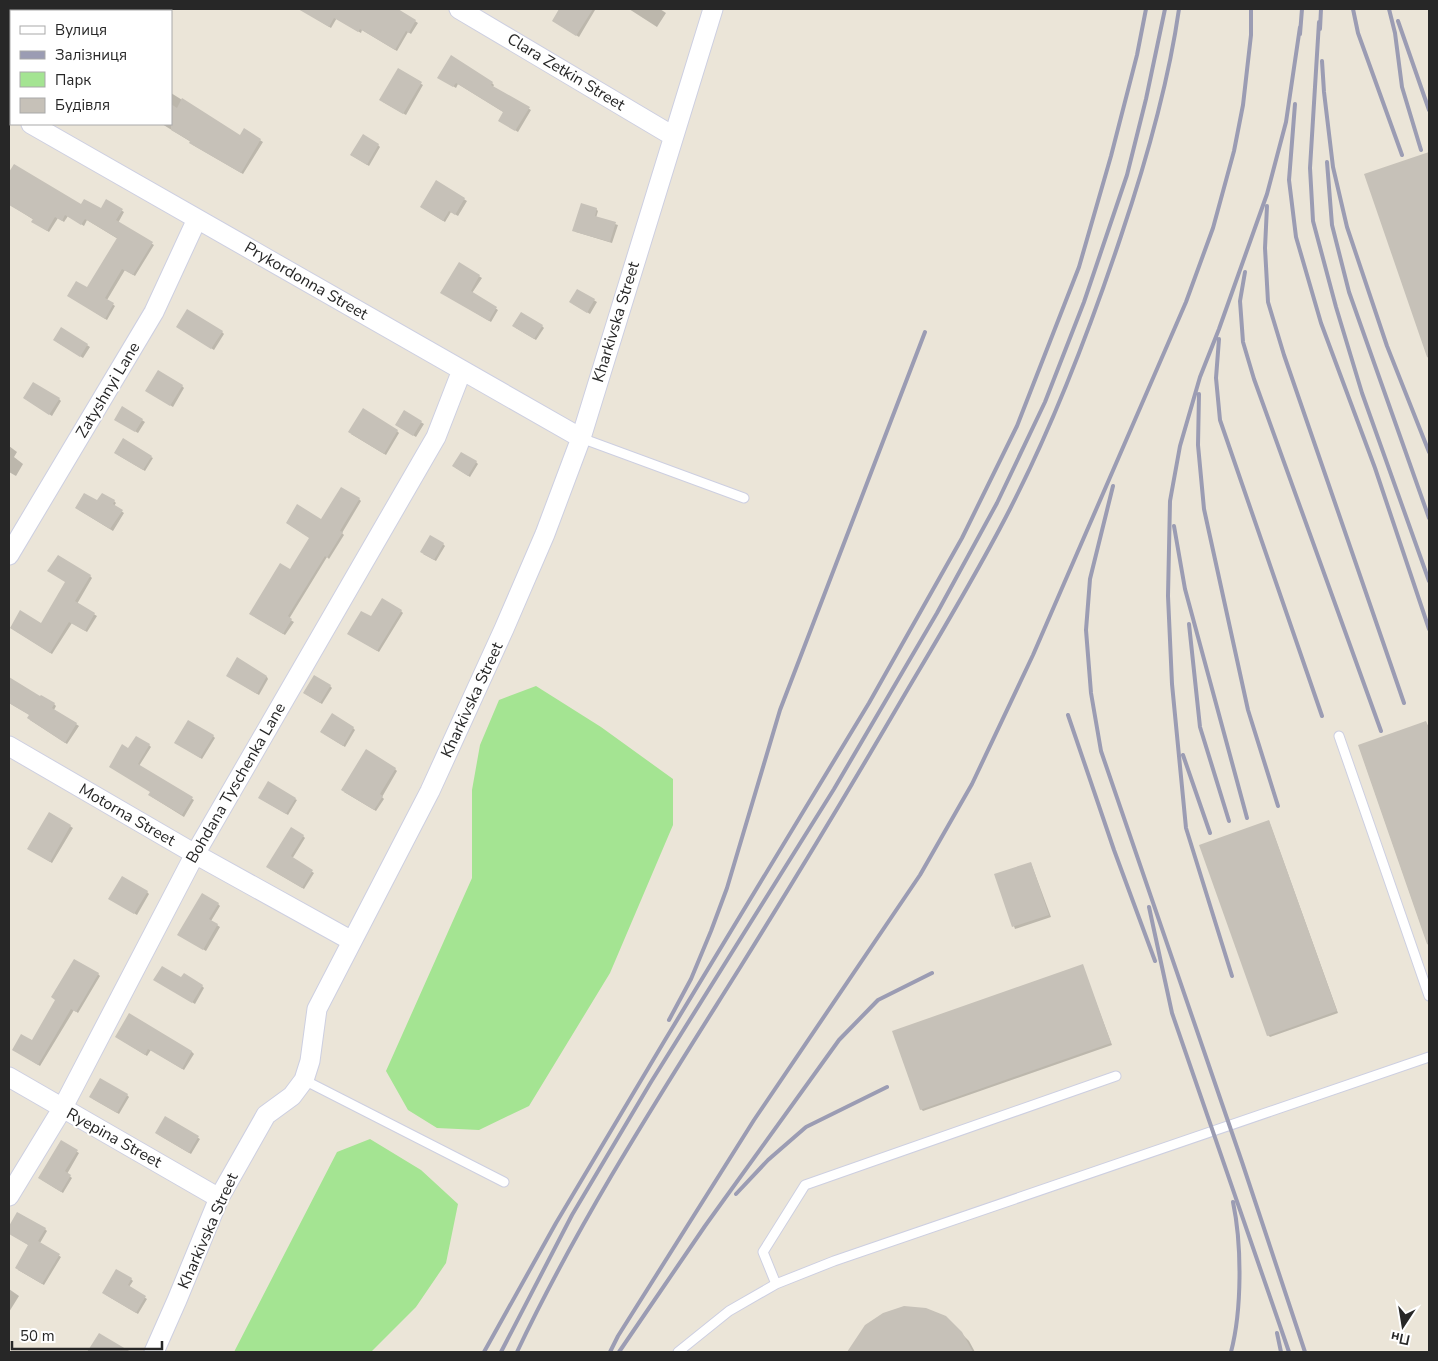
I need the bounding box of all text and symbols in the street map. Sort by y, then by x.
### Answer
legend [10,10,172,125]
text: Вулиця [55,20,107,40]
street label: Clara Zetkin Street [503,28,629,116]
text: Залізниця [55,45,127,65]
text: Парк [55,70,91,90]
text: Будівля [55,95,110,115]
street label: Prykordonna Street [240,237,372,326]
street label: Kharkivska Street [587,259,645,385]
street label: Zatyshnyi Lane [71,338,145,442]
street label: Kharkivska Street [436,638,509,761]
street label: Bohdana Tyschenka Lane [181,699,291,867]
street label: Motorna Street [75,778,180,852]
street label: Ryepina Street [62,1103,166,1173]
street label: Kharkivska Street [173,1169,244,1293]
north arrow [1378,1301,1428,1351]
scale bar [12,1318,162,1350]
text: 50 m [20,1326,55,1346]
text: Пн [1389,1327,1412,1350]

